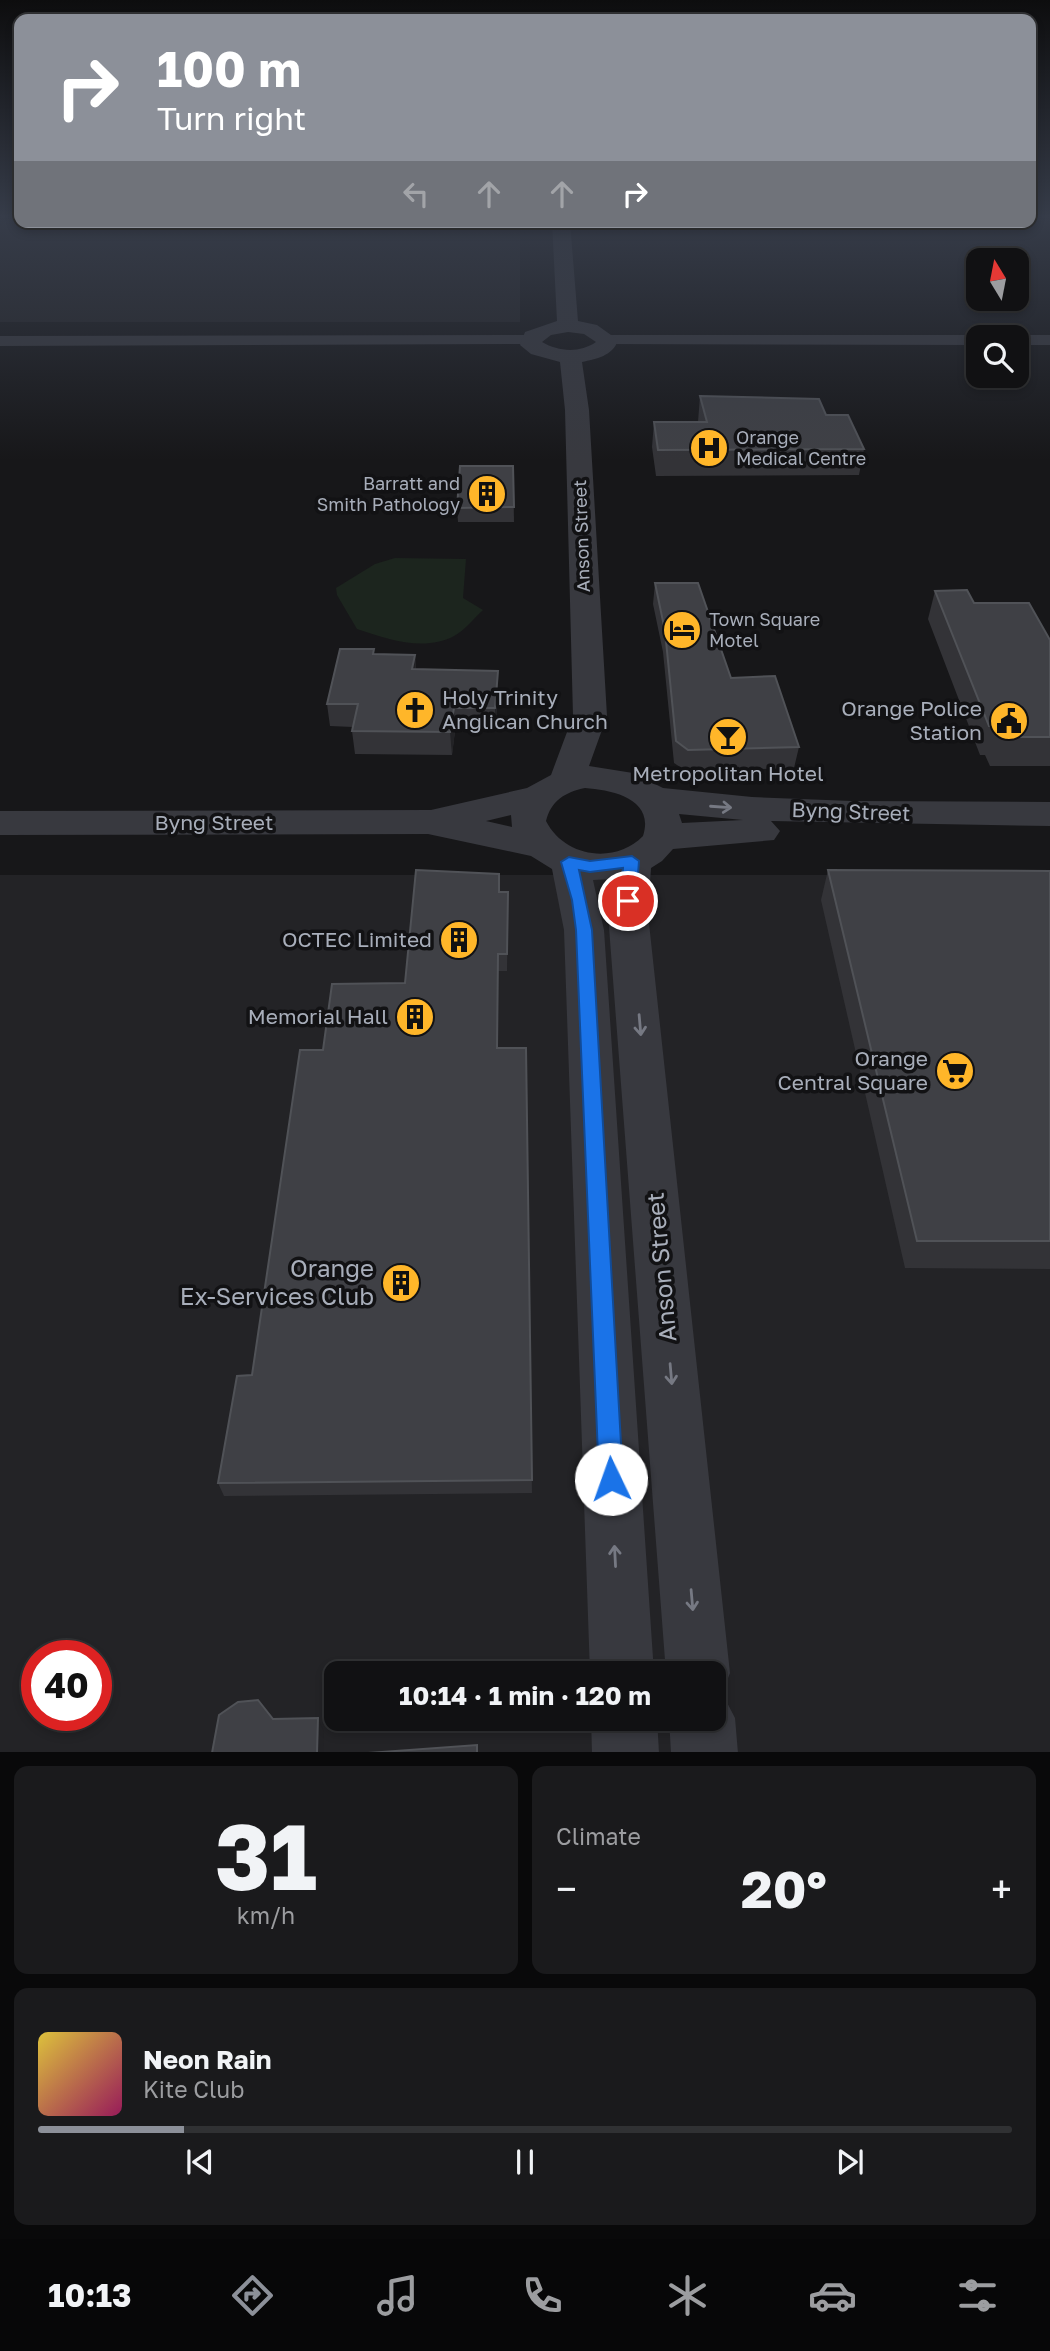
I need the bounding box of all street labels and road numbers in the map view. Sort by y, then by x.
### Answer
street label: Anson Street [568,480,594,593]
street label: Byng Street [791,796,911,826]
street label: Byng Street [155,809,273,835]
street label: Anson Street [640,1191,681,1343]

